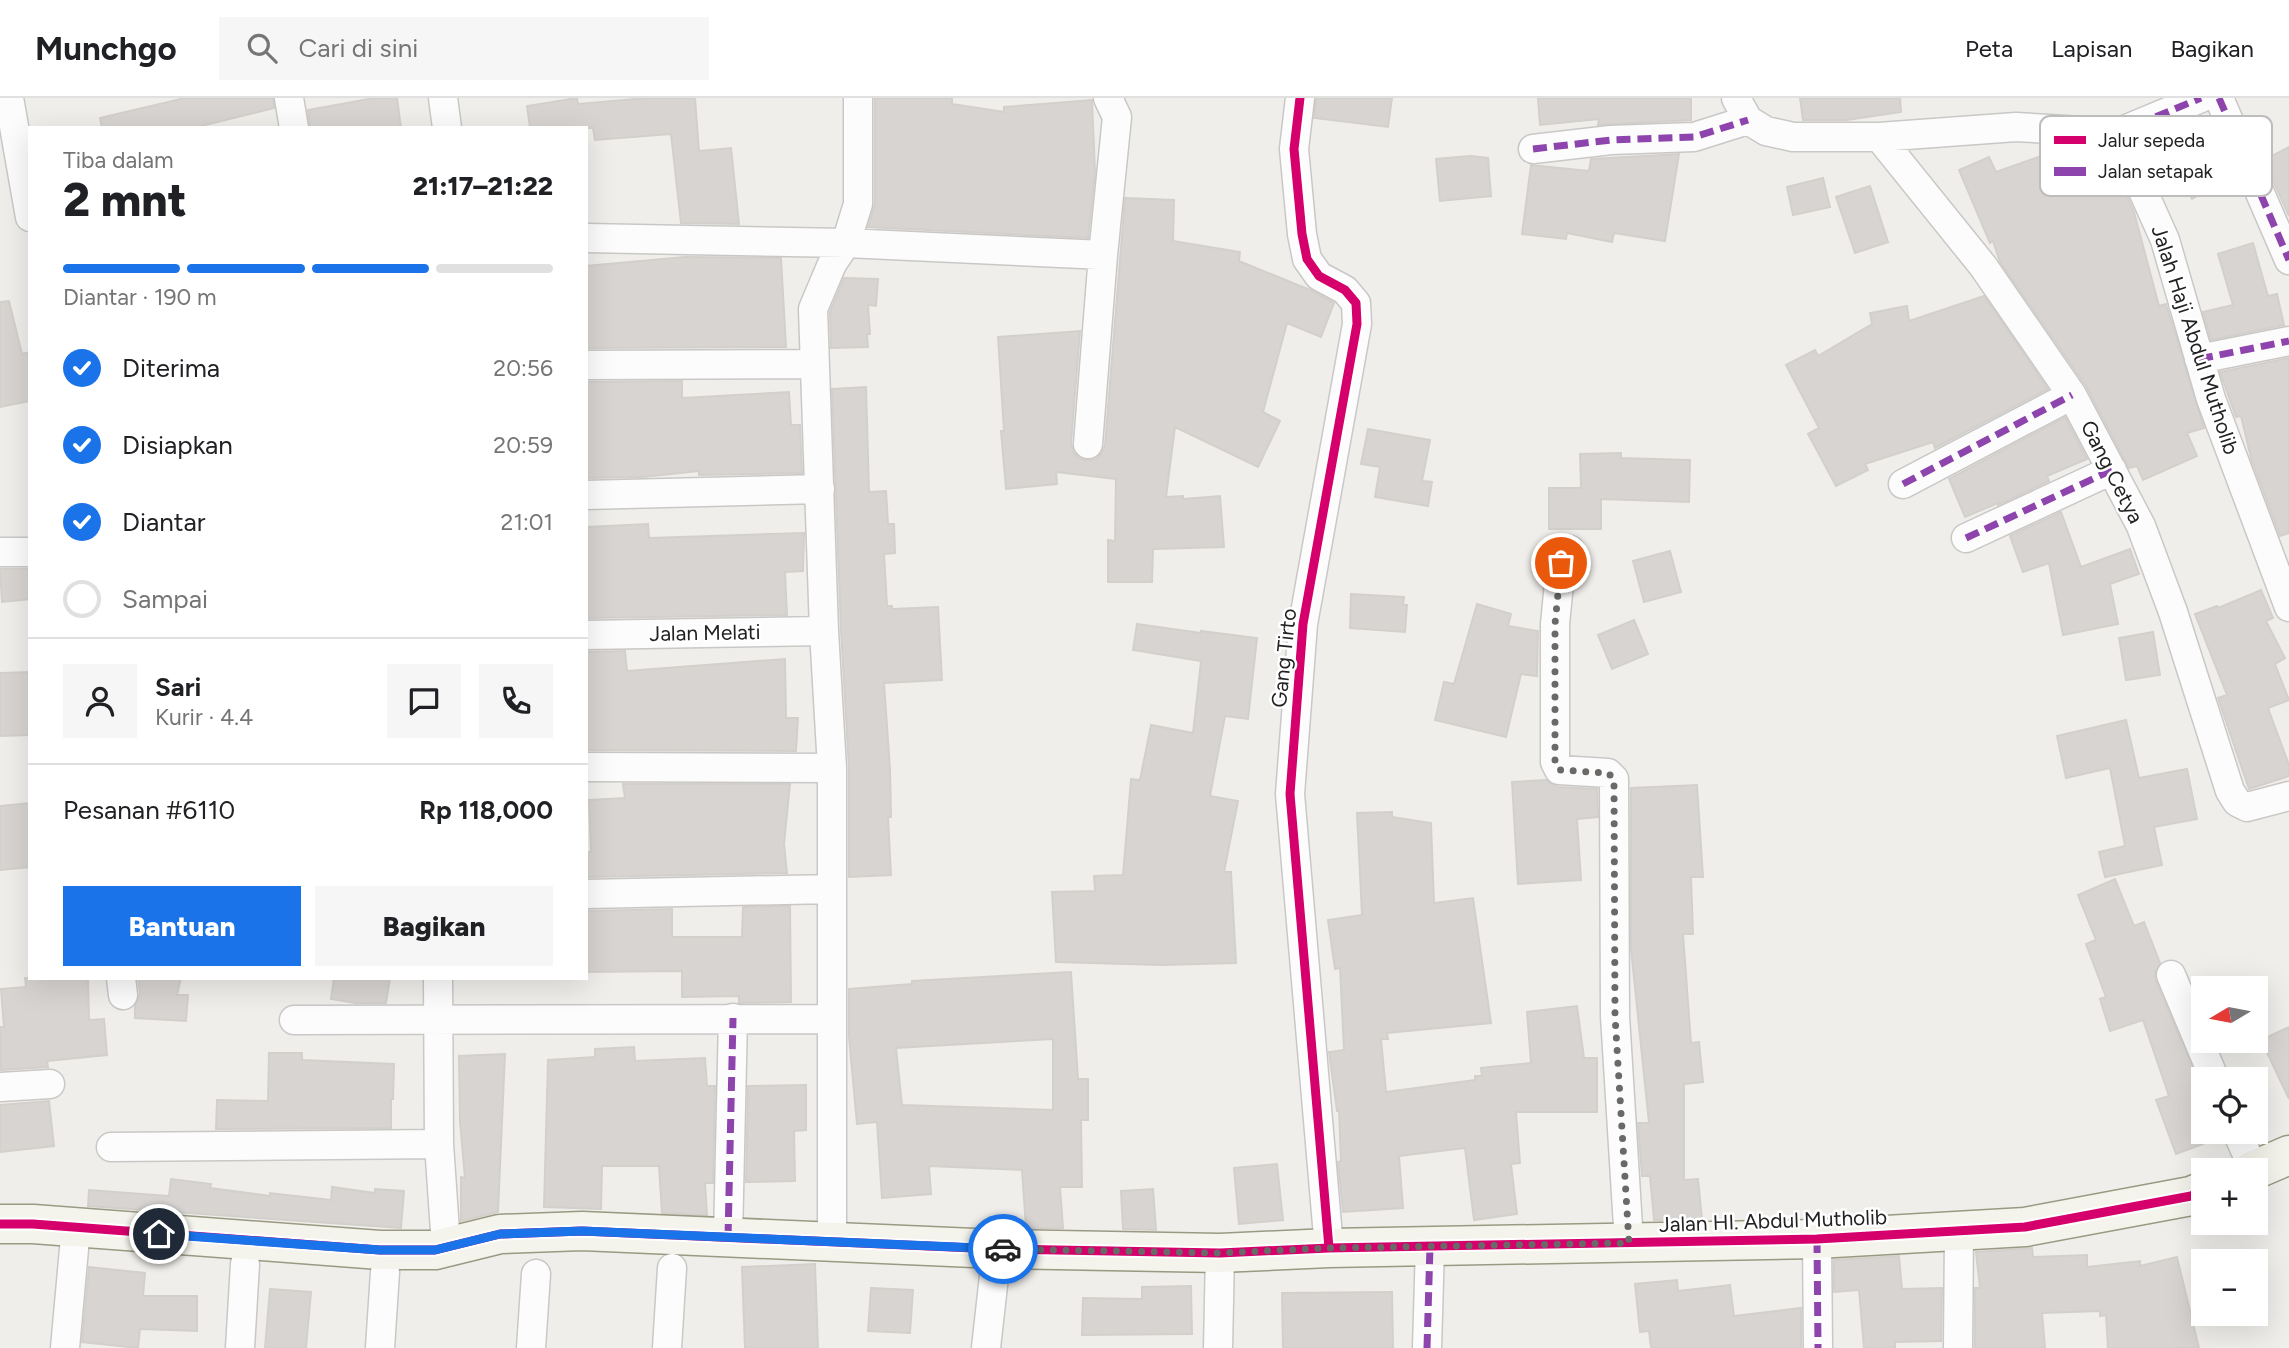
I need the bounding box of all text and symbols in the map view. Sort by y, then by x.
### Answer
search box [219,17,709,80]
text: Munchgo [35,29,177,68]
icon: search [243,29,281,67]
text: Cari di sini [299,32,418,64]
text: Peta [1965,34,2013,63]
text: Lapisan [2051,34,2132,63]
text: Bagikan [2170,34,2254,63]
legend [2040,116,2272,196]
text: Jalur sepeda [2098,129,2205,152]
text: Tiba dalam [63,146,174,174]
text: Jalan setapak [2098,160,2214,183]
text: 21:17–21:22 [413,170,553,202]
text: 2 mnt [63,172,187,228]
street label: Jalah Haji Abdul Mutholib [2147,222,2244,458]
text: Diantar · 190 m [63,283,217,311]
icon: check [63,349,101,387]
text: Diterima [122,352,220,384]
text: 20:56 [493,354,553,382]
street label: Gang Cetya [2076,416,2149,527]
icon: check [63,426,101,464]
text: Disiapkan [122,429,233,461]
text: 20:59 [493,431,553,459]
icon: check [63,503,101,541]
text: Diantar [122,506,206,538]
text: 21:01 [501,508,553,536]
pin [1531,533,1591,593]
icon: bag [1542,544,1580,582]
text: Sampai [122,583,208,615]
street label: Gang Tirto [1266,607,1301,709]
street label: Jalan Melati [649,619,761,646]
button: person [63,664,137,738]
button: chat [387,664,461,738]
button: phone [479,664,553,738]
text: Sari [155,671,201,703]
text: Kurir · 4.4 [155,703,253,731]
text: Pesanan #6110 [63,794,235,826]
text: Rp 118,000 [419,794,553,826]
button: Bantuan [63,886,301,966]
button: Bagikan [315,886,553,966]
north arrow [2191,976,2268,1054]
map controls [2191,976,2268,1326]
button: locate [2191,1067,2268,1144]
button: + [2191,1158,2268,1235]
pin [129,1204,189,1264]
street label: Jalan HI. Abdul Mutholib [1658,1204,1887,1237]
courier [968,1214,1038,1284]
icon: home [140,1215,178,1253]
icon: car [984,1230,1022,1268]
button: − [2191,1249,2268,1326]

